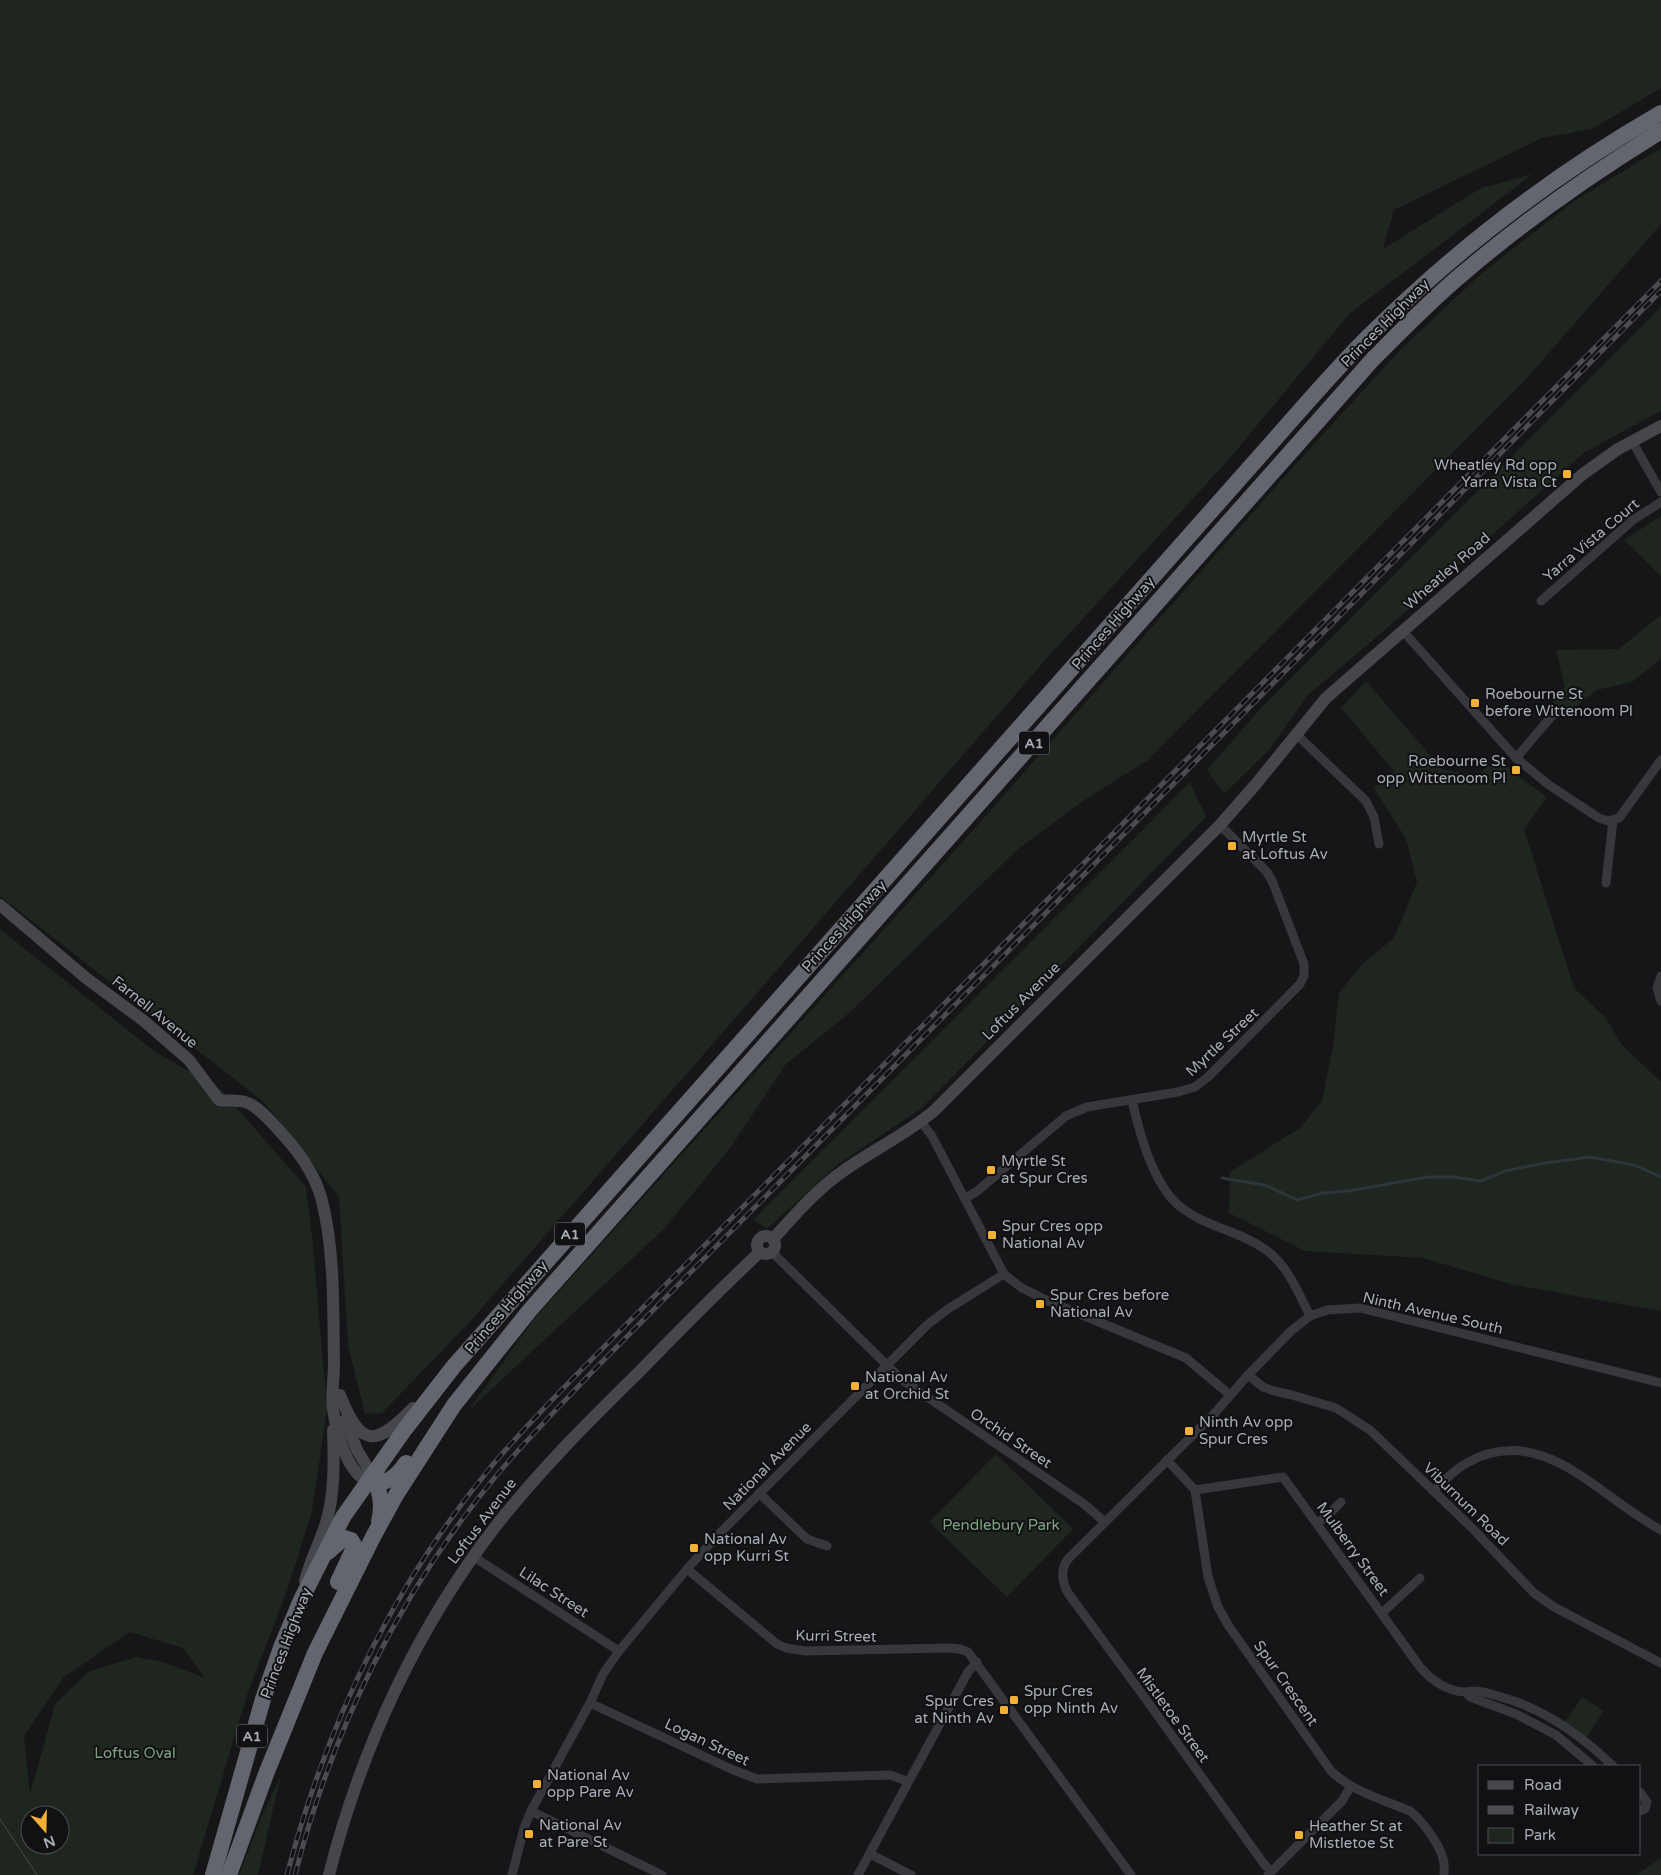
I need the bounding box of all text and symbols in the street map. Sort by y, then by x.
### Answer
street label: Princes Highway [1337,275,1433,371]
place label: Wheatley Rd opp Yarra Vista Ct [1434,456,1557,491]
marker: Wheatley Rd opp Yarra Vista Ct [1561,468,1573,480]
street label: Yarra Vista Court [1539,494,1643,585]
street label: Wheatley Road [1400,529,1494,613]
street label: Princes Highway [1068,573,1158,673]
place label: Roebourne St before Wittenoom Pl [1485,685,1633,720]
marker: Roebourne St before Wittenoom Pl [1469,697,1481,709]
road number: A1 [1019,731,1049,754]
place label: Roebourne St opp Wittenoom Pl [1377,752,1506,787]
marker: Roebourne St opp Wittenoom Pl [1510,764,1522,776]
place label: Myrtle St at Loftus Av [1242,828,1328,863]
marker: Myrtle St at Loftus Av [1226,840,1238,852]
street label: Princes Highway [798,876,890,976]
street label: Loftus Avenue [978,958,1064,1044]
street label: Farnell Avenue [109,972,201,1052]
street label: Myrtle Street [1182,1004,1262,1080]
place label: Myrtle St at Spur Cres [1001,1152,1088,1187]
marker: Myrtle St at Spur Cres [985,1164,997,1176]
place label: Spur Cres opp National Av [1002,1217,1103,1252]
road number: A1 [555,1222,585,1246]
marker: Spur Cres opp National Av [986,1229,998,1241]
street label: Princes Highway [461,1257,551,1357]
place label: Spur Cres before National Av [1050,1286,1169,1321]
street label: Ninth Avenue South [1361,1288,1505,1338]
marker: Spur Cres before National Av [1034,1298,1046,1310]
place label: National Av at Orchid St [865,1368,950,1403]
marker: National Av at Orchid St [849,1380,861,1392]
street label: Orchid Street [967,1404,1055,1472]
place label: Ninth Av opp Spur Cres [1199,1413,1293,1448]
street label: National Avenue [719,1418,815,1514]
marker: Ninth Av opp Spur Cres [1183,1425,1195,1437]
street label: Viburnum Road [1419,1459,1513,1549]
street label: Loftus Avenue [444,1474,520,1568]
street label: Mulberry Street [1313,1499,1393,1600]
park label: Pendlebury Park [942,1516,1060,1534]
place label: National Av opp Kurri St [704,1530,789,1565]
marker: National Av opp Kurri St [688,1542,700,1554]
street label: Lilac Street [516,1563,592,1621]
street label: Princes Highway [257,1585,315,1701]
street label: Kurri Street [795,1626,877,1646]
street label: Spur Crescent [1250,1637,1322,1729]
street label: Mistletoe Street [1132,1664,1214,1766]
place label: Spur Cres opp Ninth Av [1024,1682,1118,1717]
place label: Spur Cres at Ninth Av [914,1692,994,1727]
marker: Spur Cres opp Ninth Av [1008,1694,1020,1706]
marker: Spur Cres at Ninth Av [998,1704,1010,1716]
street label: Logan Street [662,1714,753,1770]
road number: A1 [237,1724,267,1748]
park label: Loftus Oval [94,1744,176,1762]
legend [1478,1765,1641,1855]
place label: National Av opp Pare Av [547,1766,634,1801]
text: Road [1524,1776,1562,1794]
marker: National Av opp Pare Av [531,1778,543,1790]
text: Railway [1524,1801,1579,1819]
north arrow [20,1805,70,1855]
place label: National Av at Pare St [539,1816,622,1851]
place label: Heather St at Mistletoe St [1309,1817,1403,1852]
text: Park [1524,1826,1556,1844]
marker: National Av at Pare St [523,1828,535,1840]
marker: Heather St at Mistletoe St [1293,1829,1305,1841]
text: N [41,1832,57,1852]

